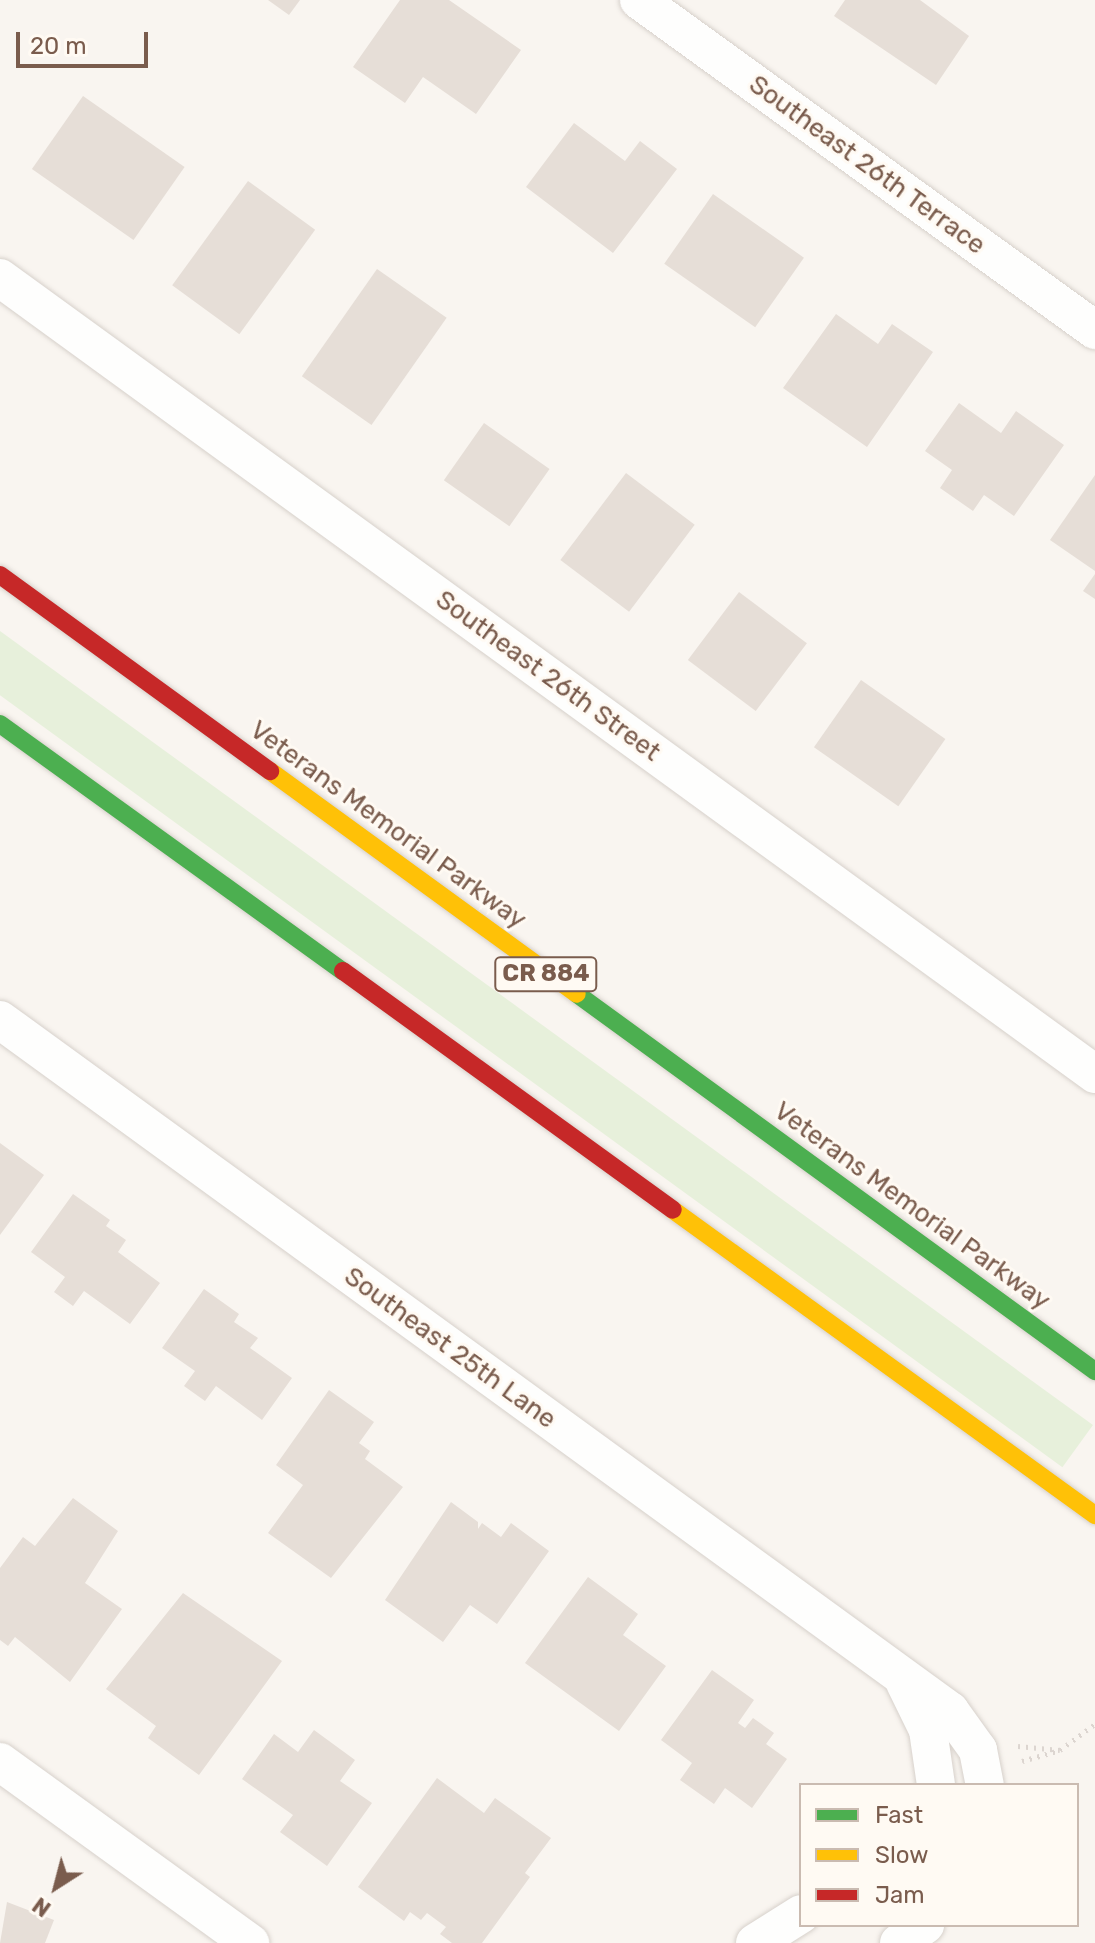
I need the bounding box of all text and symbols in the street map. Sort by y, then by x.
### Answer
scale bar [20,16,152,66]
text: 20 m [30,32,87,60]
street label: Southeast 26th Terrace [743,69,991,261]
street label: Southeast 26th Street [430,584,666,768]
street label: Veterans Memorial Parkway [244,714,532,936]
road number: CR 884 [494,954,598,994]
street label: Veterans Memorial Parkway [768,1095,1056,1317]
street label: Southeast 25th Lane [338,1261,562,1435]
legend [799,1783,1079,1927]
text: Fast [875,1801,923,1829]
text: Slow [875,1841,928,1869]
north arrow [16,1847,96,1927]
text: Jam [875,1881,925,1909]
text: N [27,1891,56,1922]

